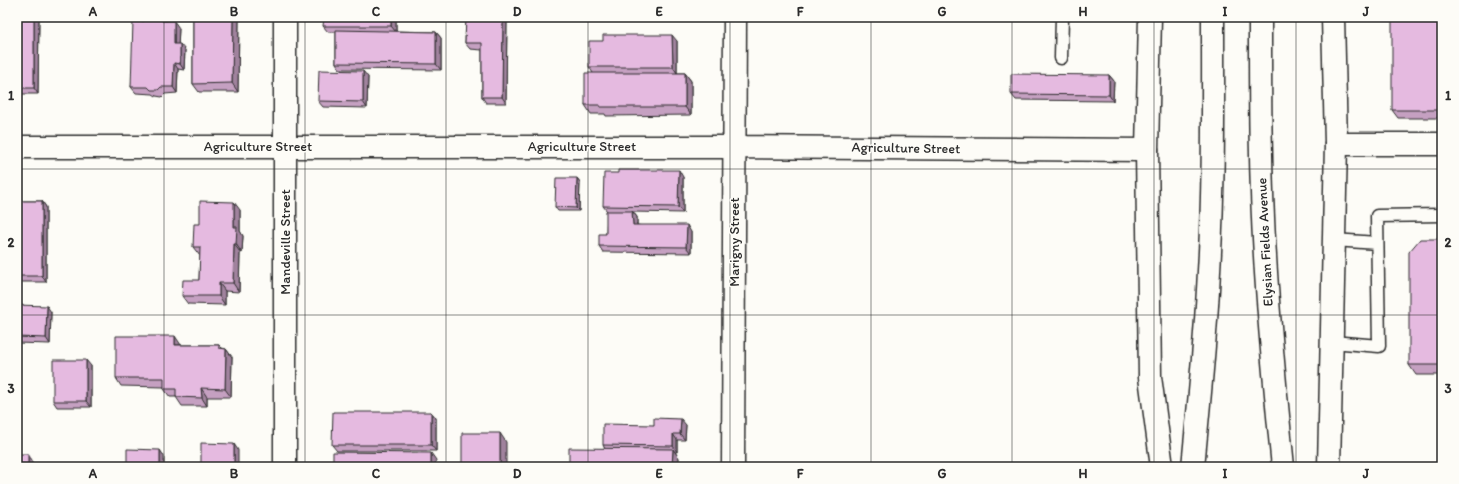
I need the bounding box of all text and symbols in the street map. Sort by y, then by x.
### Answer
text: A [88,4,98,19]
text: B [230,4,239,19]
text: C [372,4,381,19]
text: D [513,4,522,19]
text: E [655,4,663,19]
text: F [797,4,804,19]
text: G [938,4,947,19]
text: H [1079,4,1088,19]
text: I [1223,4,1228,19]
text: J [1362,4,1370,19]
text: 1 [8,88,14,103]
text: 1 [1445,88,1451,103]
street label: Agriculture Street [204,138,312,155]
street label: Agriculture Street [528,138,636,155]
street label: Agriculture Street [852,139,960,157]
street label: Elysian Fields Avenue [1253,177,1277,307]
street label: Mandeville Street [277,189,294,295]
street label: Marigny Street [726,197,743,287]
text: 2 [8,235,15,250]
text: 2 [1445,235,1452,250]
text: 3 [7,381,15,396]
text: 3 [1444,381,1452,396]
text: A [88,466,98,481]
text: B [230,466,239,481]
text: C [372,466,381,481]
text: D [513,466,522,481]
text: E [655,466,663,481]
text: F [797,466,804,481]
text: G [938,466,947,481]
text: H [1079,466,1088,481]
text: I [1223,466,1228,481]
text: J [1362,466,1370,481]

